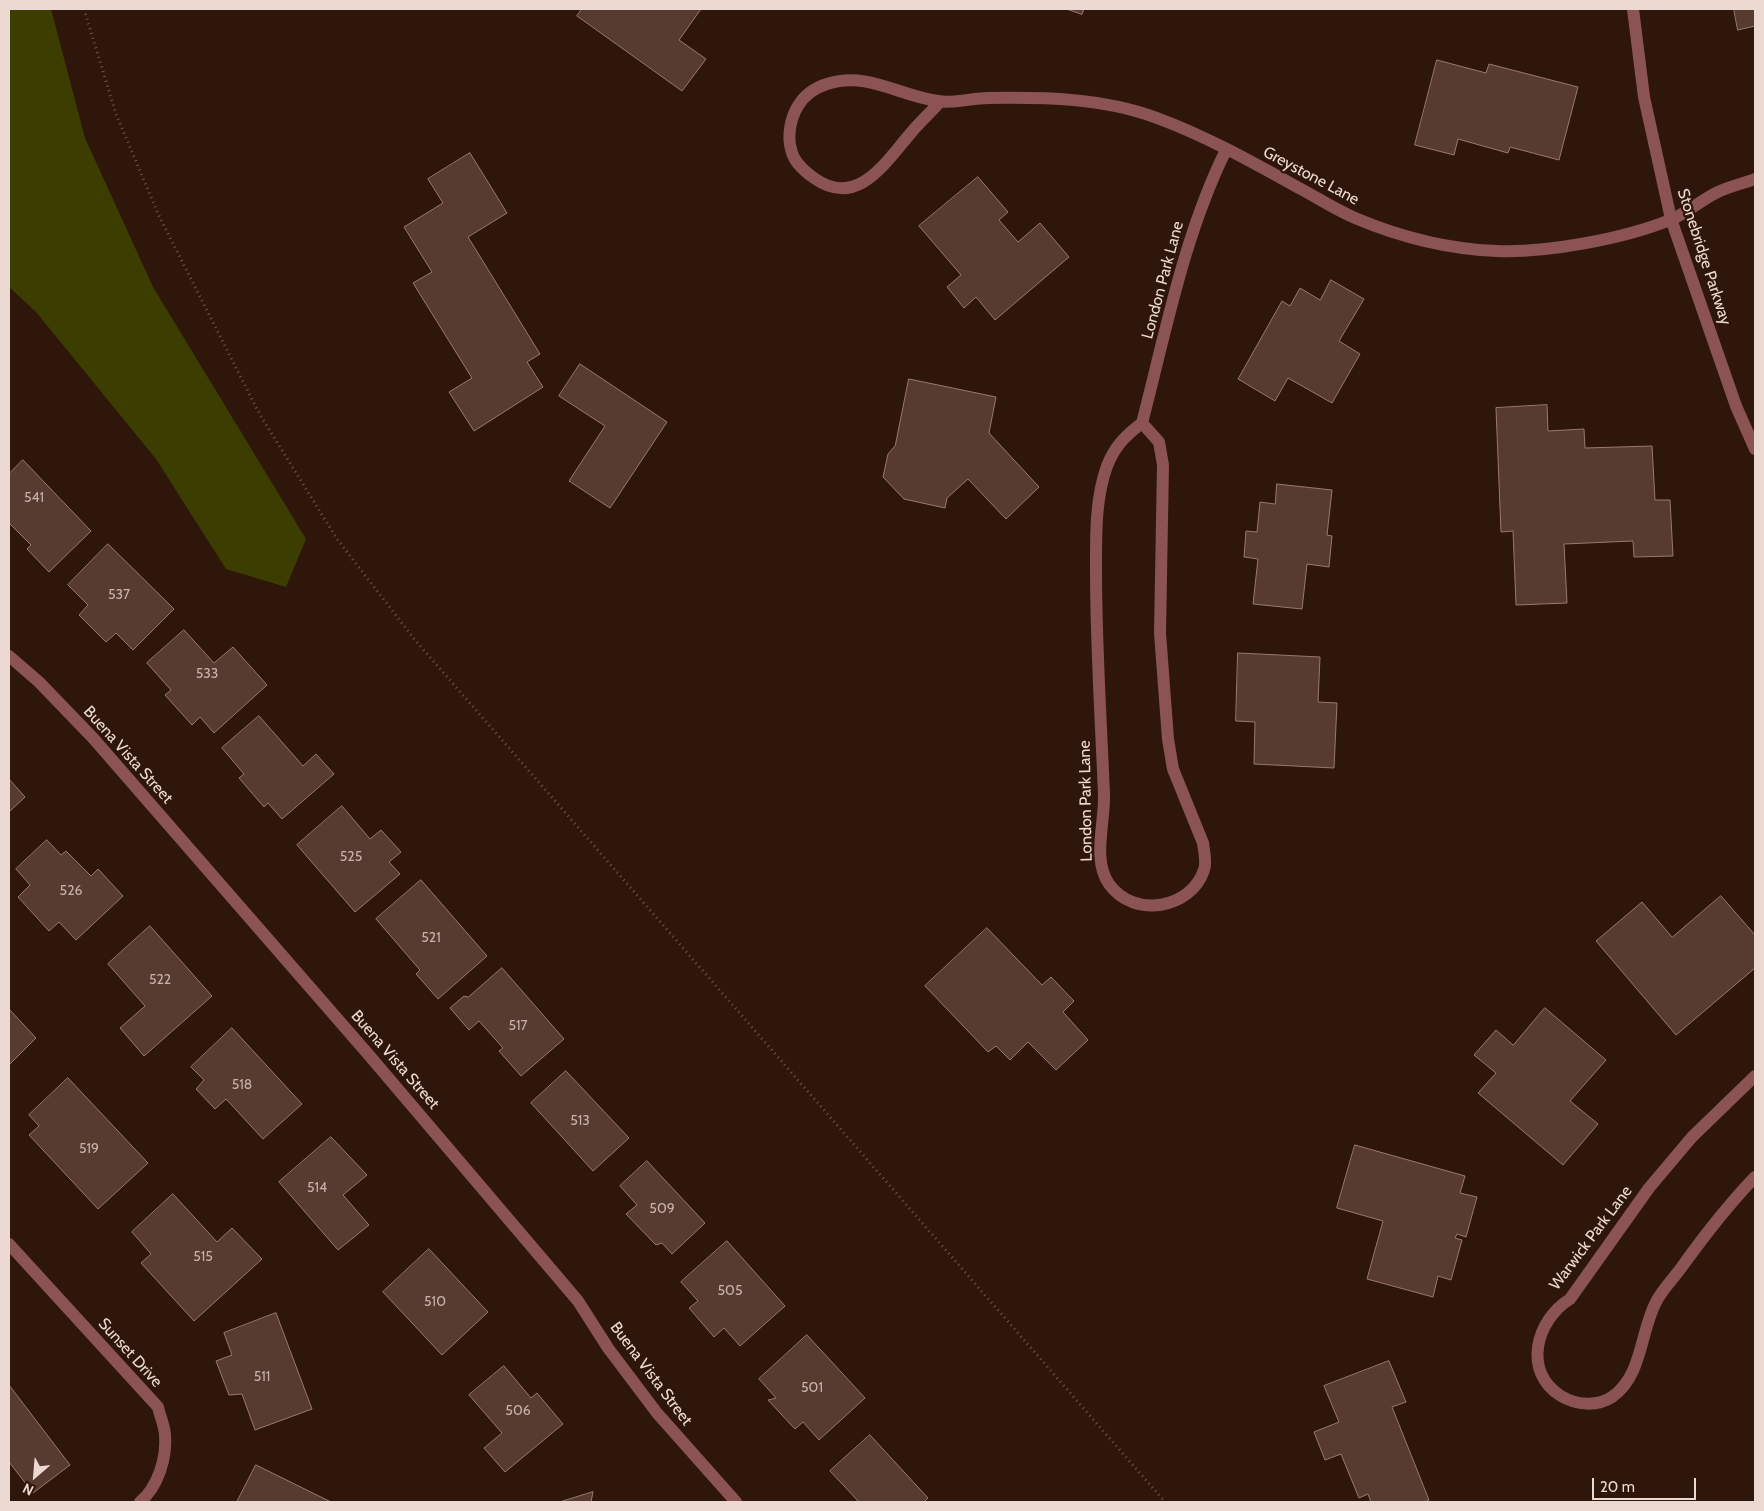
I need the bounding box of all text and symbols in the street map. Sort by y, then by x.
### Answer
street label: Greystone Lane [1260,143,1362,209]
street label: Stonebridge Parkway [1673,186,1735,328]
street label: London Park Lane [1138,219,1188,341]
house number: 541 [24,490,44,506]
house number: 537 [108,587,130,603]
house number: 533 [196,666,218,682]
street label: Buena Vista Street [79,702,177,808]
street label: London Park Lane [1075,740,1097,862]
house number: 525 [340,849,362,865]
house number: 526 [60,883,82,899]
house number: 521 [421,930,441,946]
house number: 522 [149,972,171,988]
street label: Buena Vista Street [347,1007,443,1113]
house number: 517 [508,1018,528,1034]
house number: 518 [232,1077,252,1093]
house number: 513 [570,1113,590,1129]
house number: 519 [79,1141,99,1157]
house number: 514 [307,1180,327,1196]
street label: Warwick Park Lane [1546,1182,1636,1294]
house number: 509 [649,1201,675,1217]
house number: 515 [193,1249,213,1265]
house number: 505 [718,1283,742,1299]
house number: 510 [424,1294,446,1310]
street label: Sunset Drive [94,1315,166,1391]
street label: Buena Vista Street [606,1318,696,1430]
house number: 511 [254,1369,270,1385]
house number: 501 [801,1380,823,1396]
house number: 506 [505,1403,531,1419]
north arrow [10,1451,60,1501]
scale bar [1594,1468,1698,1500]
text: 20 m [1600,1478,1635,1496]
text: N [20,1479,37,1500]

